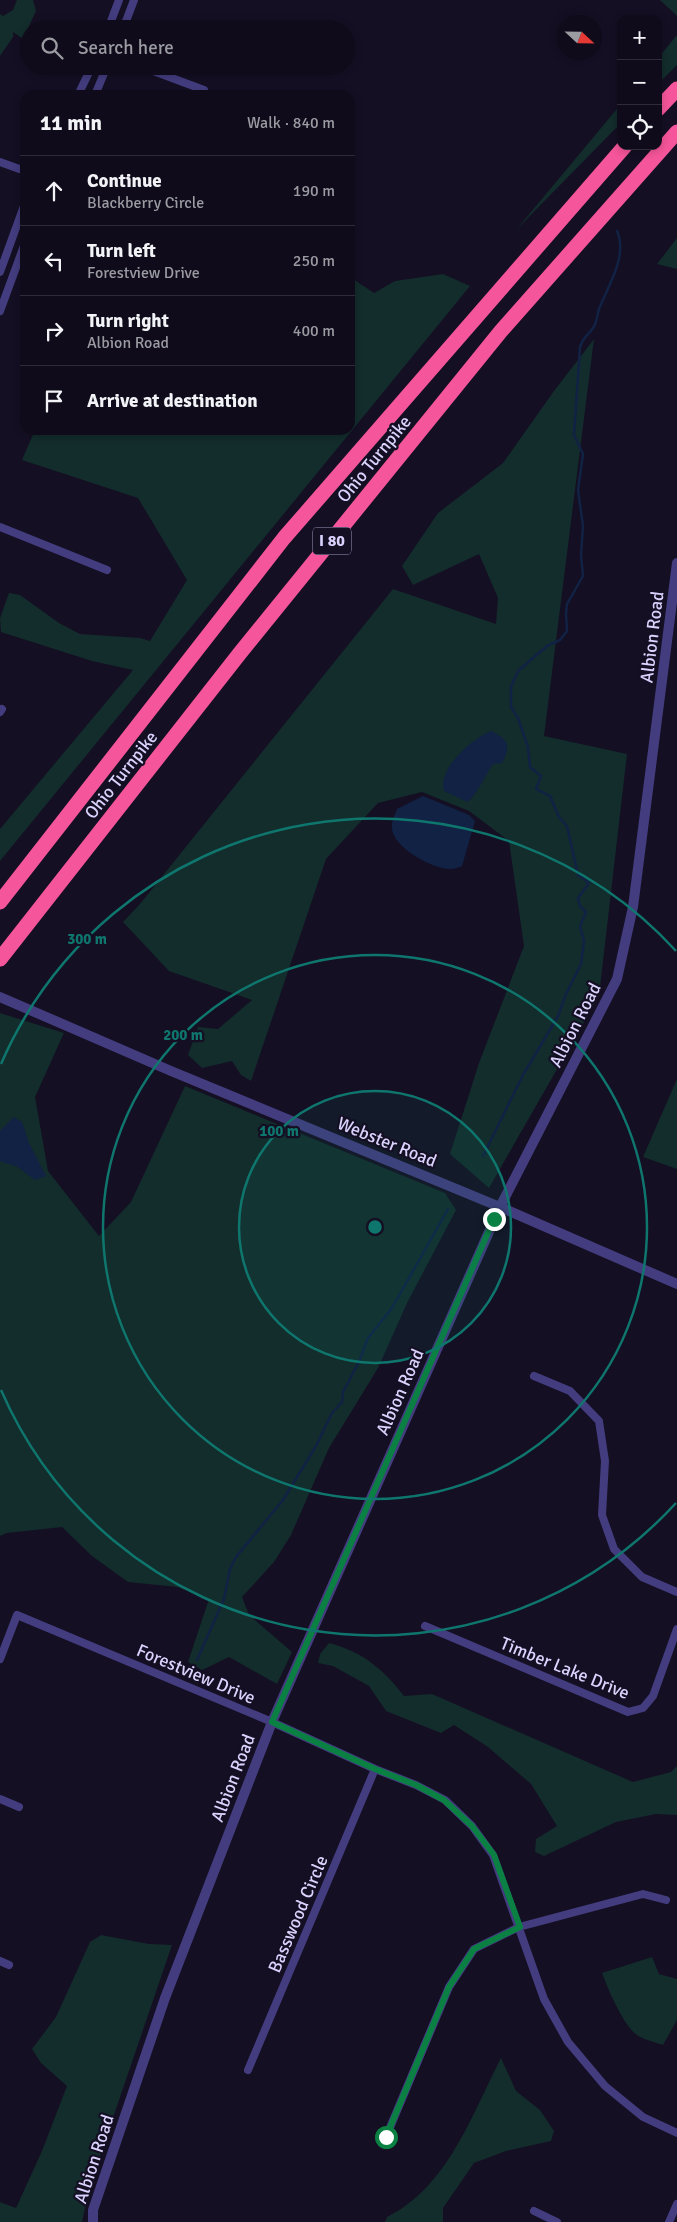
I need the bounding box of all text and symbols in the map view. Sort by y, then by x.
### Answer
north arrow [557,15,602,60]
map controls [617,15,662,150]
button: + [617,15,662,60]
search box [20,20,355,75]
icon: search [38,34,66,62]
text: Search here [78,36,174,60]
button: − [617,60,662,105]
button: locate [617,105,662,150]
text: 11 min [40,110,102,136]
text: Walk · 840 m [247,113,335,133]
text: Continue [87,169,162,193]
icon: ahead [40,177,68,205]
text: 190 m [293,181,335,201]
text: Blackberry Circle [87,193,204,213]
text: Turn left [87,239,156,263]
icon: left [40,247,68,275]
text: 250 m [293,251,335,271]
text: Forestview Drive [87,263,200,283]
text: Turn right [87,309,169,333]
icon: right [40,317,68,345]
text: 400 m [293,321,335,341]
text: Albion Road [87,333,169,353]
icon: arrive [40,387,68,415]
text: Arrive at destination [87,389,258,413]
street label: Ohio Turnpike [332,411,416,507]
road number: I 80 [313,528,351,554]
street label: Albion Road [635,590,669,684]
street label: Ohio Turnpike [80,727,162,823]
text: 300 m [67,930,107,948]
street label: Albion Road [544,979,606,1071]
text: 200 m [163,1026,203,1044]
street label: Webster Road [334,1112,440,1172]
text: 100 m [259,1122,299,1140]
route end [483,1208,506,1231]
centre of rings [366,1218,384,1236]
street label: Albion Road [371,1345,429,1439]
street label: Timber Lake Drive [497,1632,633,1704]
street label: Forestview Drive [133,1639,259,1709]
street label: Albion Road [206,1731,260,1825]
street label: Basswood Circle [263,1852,333,1976]
street label: Albion Road [69,2112,119,2206]
route start [375,2126,398,2149]

